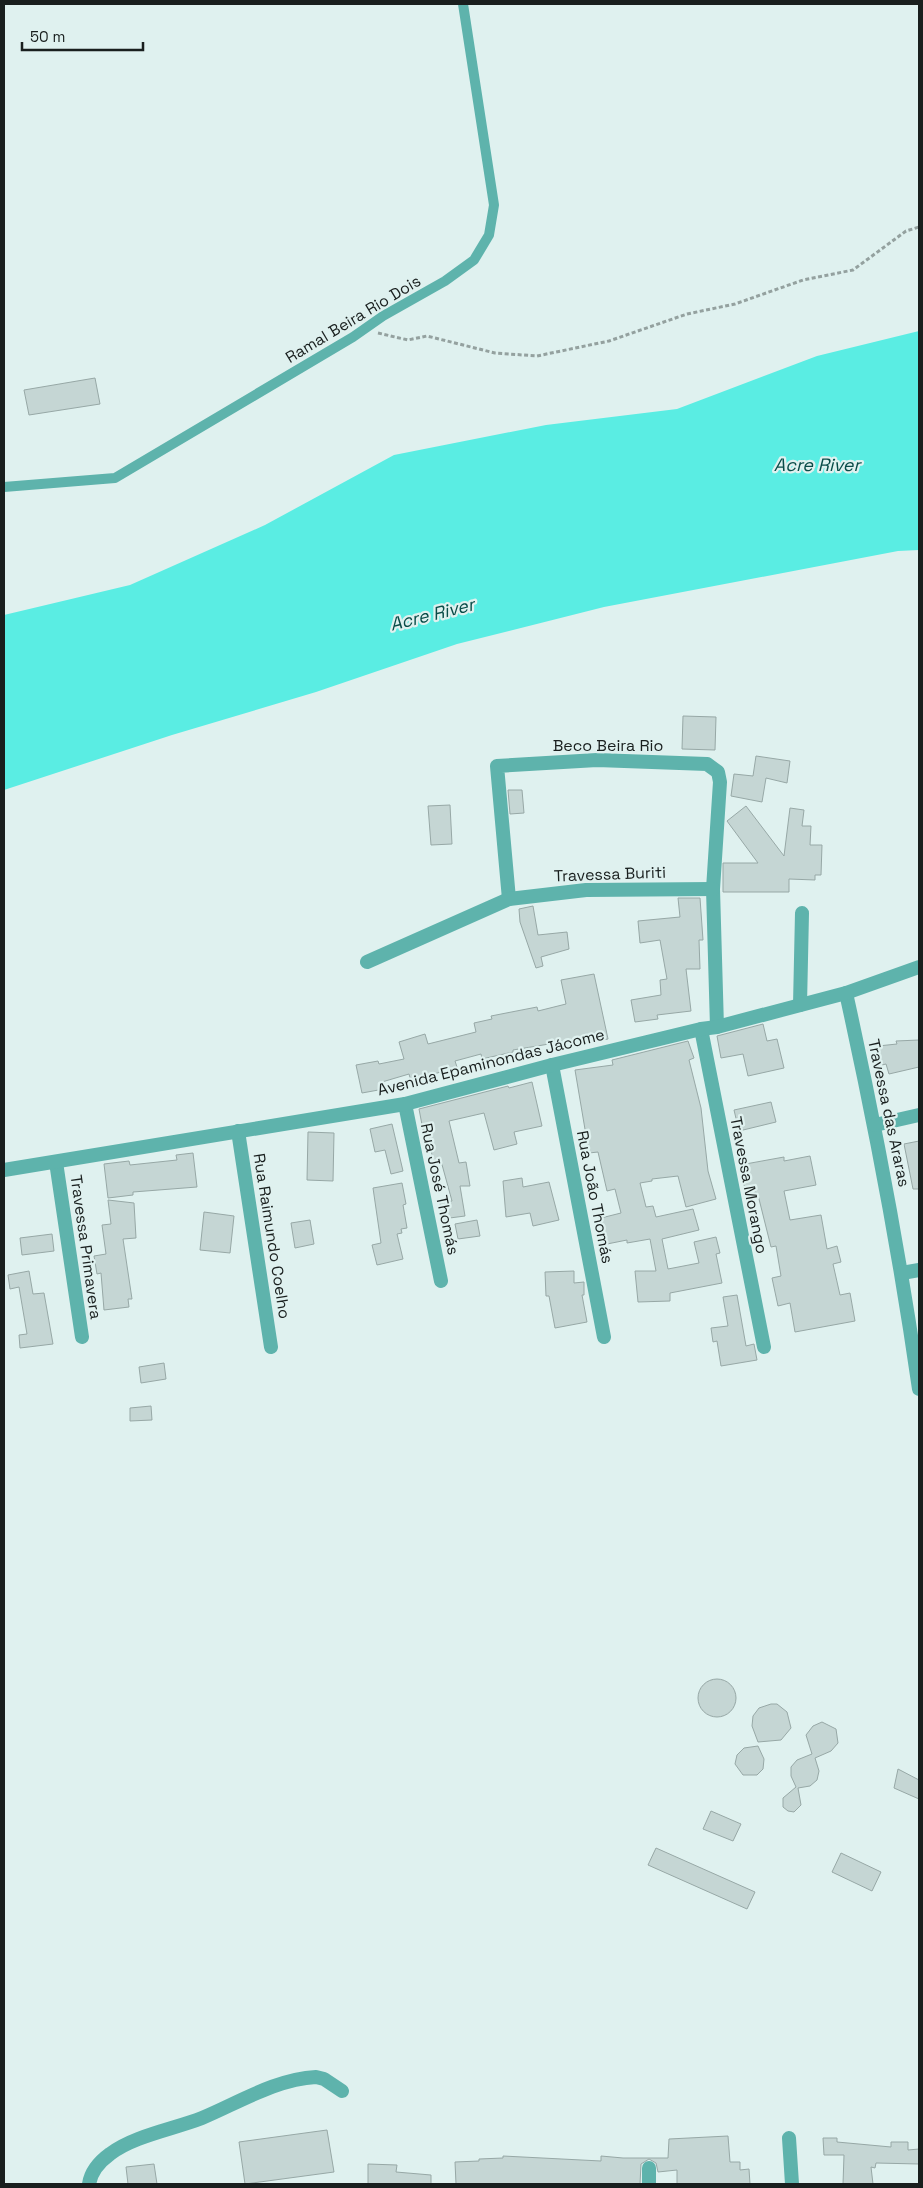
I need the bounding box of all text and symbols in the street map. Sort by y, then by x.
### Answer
scale bar [22,20,144,52]
text: 50 m [30,27,65,46]
street label: Ramal Beira Rio Dois [282,270,424,368]
water label: Acre River [774,453,862,476]
water label: Acre River [387,592,479,636]
street label: Beco Beira Rio [553,735,663,756]
street label: Travessa Buriti [554,862,666,886]
street label: Avenida Epaminondas Jácome [375,1024,607,1100]
street label: Travessa das Araras [863,1037,915,1189]
street label: Travessa Morango [725,1115,773,1255]
street label: Rua José Thomás [416,1121,464,1257]
street label: Rua João Thomás [572,1129,618,1265]
street label: Rua Raimundo Coelho [249,1152,295,1320]
street label: Travessa Primavera [65,1174,107,1320]

